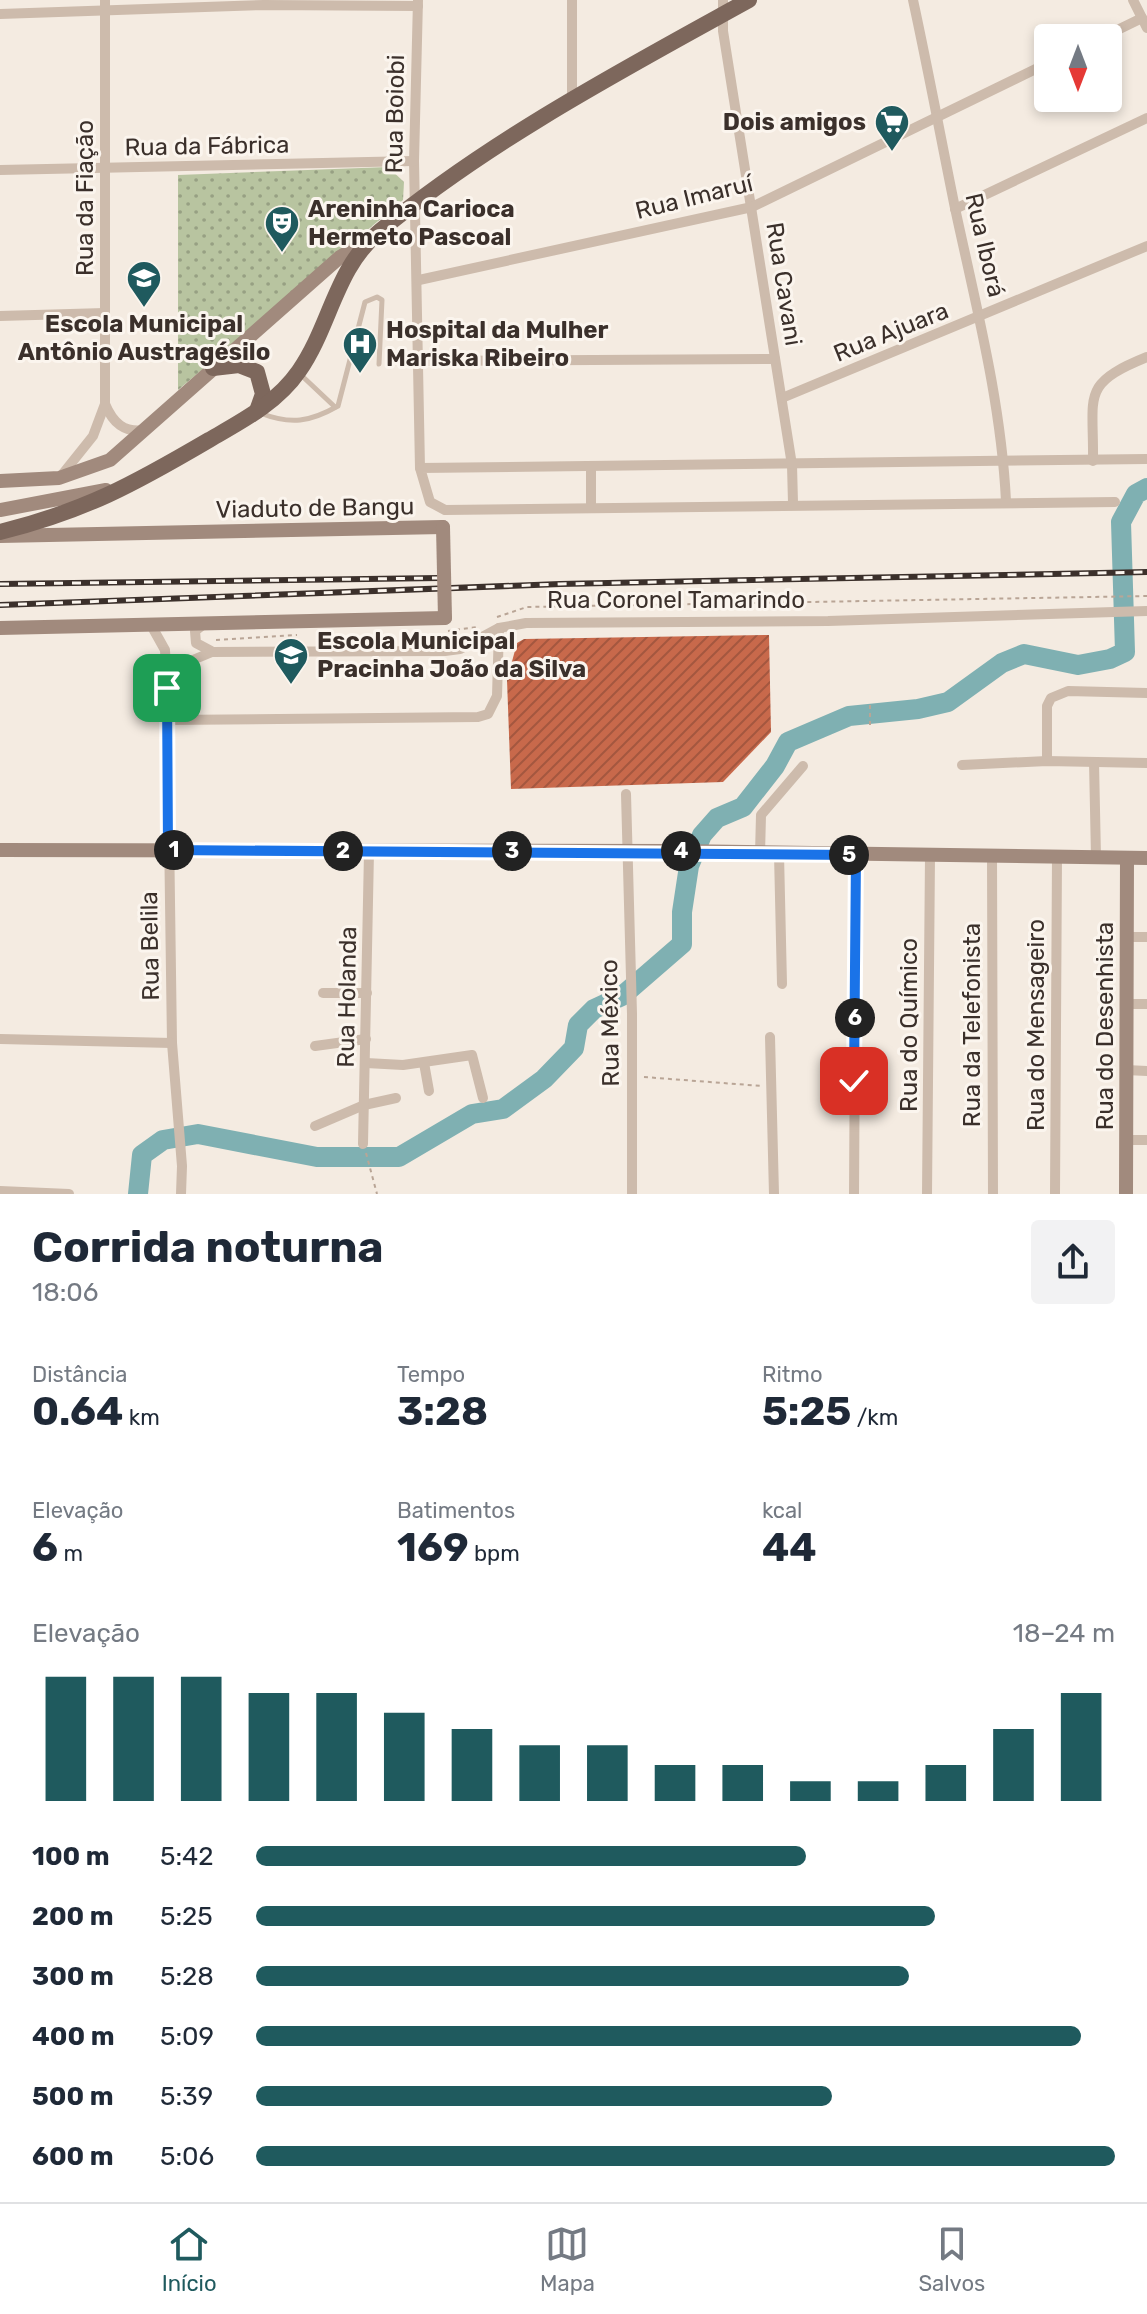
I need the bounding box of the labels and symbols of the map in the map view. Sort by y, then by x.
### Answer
north arrow [1034,24,1122,112]
street label: Rua Boiobi [380,54,410,174]
supermarket icon: Dois amigos [873,103,911,153]
place label: Dois amigos [723,108,866,136]
street label: Rua da Fiação [71,120,99,276]
street label: Rua da Fábrica [124,131,290,161]
street label: Rua Imaruí [632,169,757,225]
street label: Rua Iborá [959,190,1011,300]
place label: Areninha Carioca Hermeto Pascoal [308,195,515,251]
theatre icon: Areninha Carioca Hermeto Pascoal [263,204,301,254]
street label: Rua Cavani [760,220,808,348]
school or university icon: Escola Municipal Antônio Austragésilo [125,259,163,309]
street label: Rua Ajuara [829,296,953,368]
place label: Escola Municipal Antônio Austragésilo [18,310,270,366]
place label: Hospital da Mulher Mariska Ribeiro [386,316,609,372]
hospital icon: Hospital da Mulher Mariska Ribeiro [341,325,379,375]
street label: Viaduto de Bangu [215,492,415,524]
street label: Rua Coronel Tamarindo [547,586,805,614]
place label: Escola Municipal Pracinha João da Silva [317,627,586,683]
school or university icon: Escola Municipal Pracinha João da Silva [272,636,310,686]
pin [133,654,201,722]
pin: 1 [154,830,194,870]
pin: 2 [323,831,363,871]
pin: 3 [492,831,532,871]
pin: 4 [661,831,701,871]
pin: 5 [829,835,869,875]
street label: Rua Belila [135,891,165,1001]
street label: Rua do Mensageiro [1022,919,1050,1131]
street label: Rua do Desenhista [1091,922,1119,1130]
street label: Rua da Telefonista [958,923,986,1127]
street label: Rua Holanda [332,926,362,1068]
street label: Rua do Químico [895,938,923,1112]
street label: Rua México [595,959,625,1087]
pin: 6 [835,998,875,1038]
pin [820,1047,888,1115]

